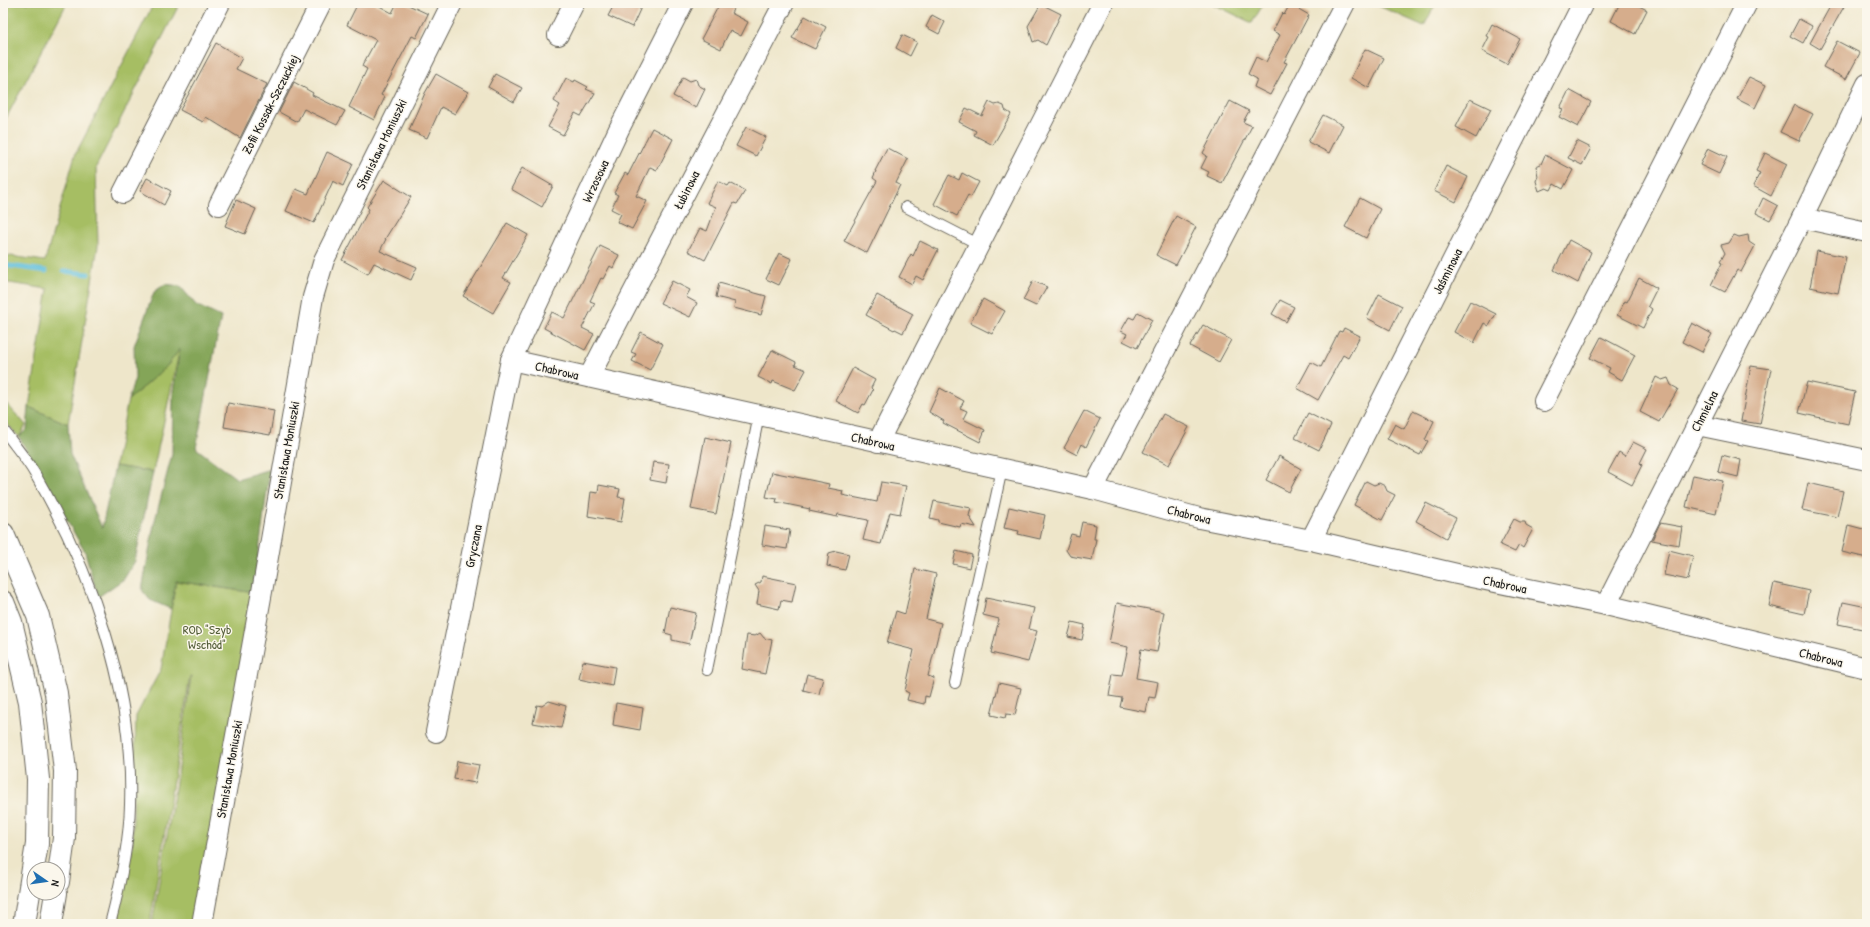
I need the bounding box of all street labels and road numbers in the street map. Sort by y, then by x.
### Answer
street label: Zofii Kossak-Szczuckiej [237,51,303,157]
street label: Stanisława Moniuszki [351,95,411,193]
street label: Wrzosowa [577,157,613,205]
street label: Łubinowa [669,167,703,213]
street label: Jaśminowa [1428,245,1466,297]
street label: Chabrowa [533,356,581,384]
street label: Chmielna [1686,387,1722,435]
street label: Stanisława Moniuszki [269,400,303,500]
street label: Chabrowa [849,427,897,455]
street label: Chabrowa [1165,500,1213,528]
street label: Gryczana [460,523,486,569]
street label: Chabrowa [1481,571,1529,597]
street label: Chabrowa [1797,643,1845,671]
street label: Stanisława Moniuszki [212,719,246,819]

